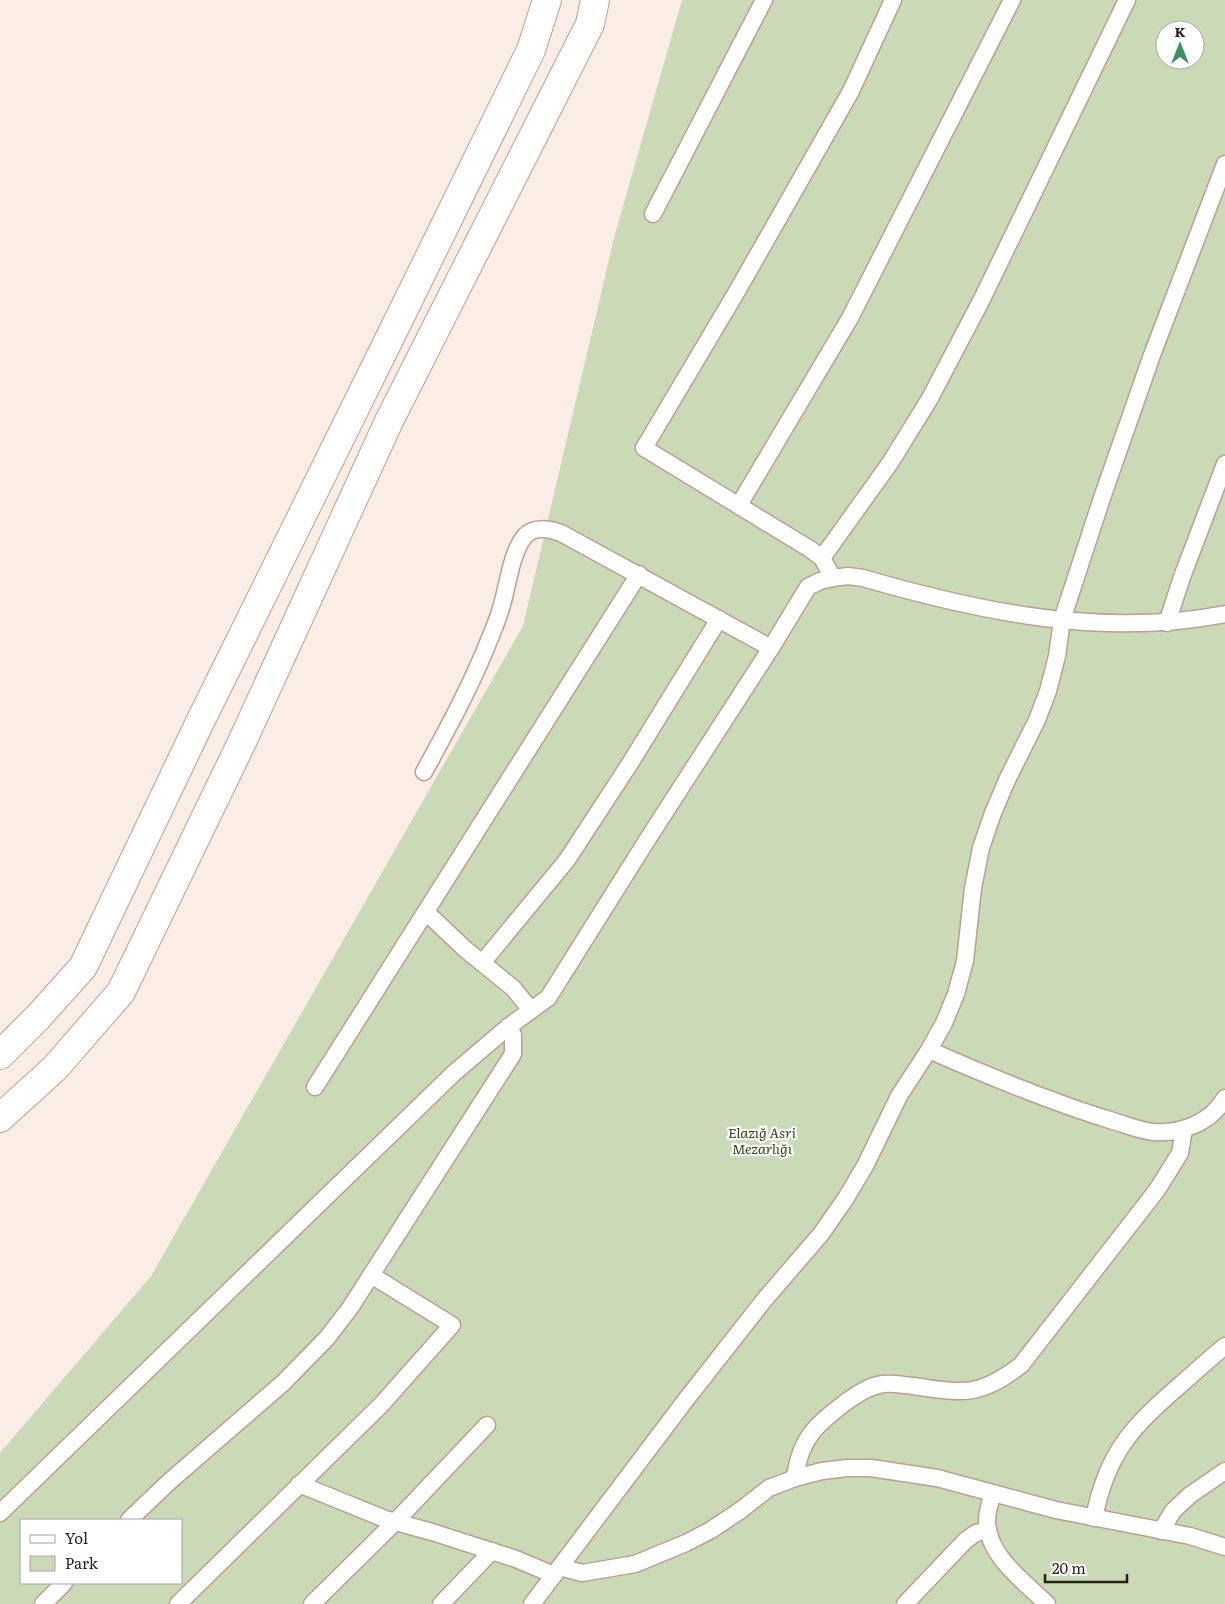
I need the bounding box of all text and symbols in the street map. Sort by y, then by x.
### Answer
north arrow [1155,20,1205,70]
text: K [1175,21,1186,41]
park label: Elazığ Asri Mezarlığı [728,1122,797,1158]
legend [20,1519,182,1584]
text: Yol [65,1526,88,1549]
text: Park [65,1551,99,1574]
scale bar [1045,1552,1128,1584]
text: 20 m [1052,1556,1086,1579]

